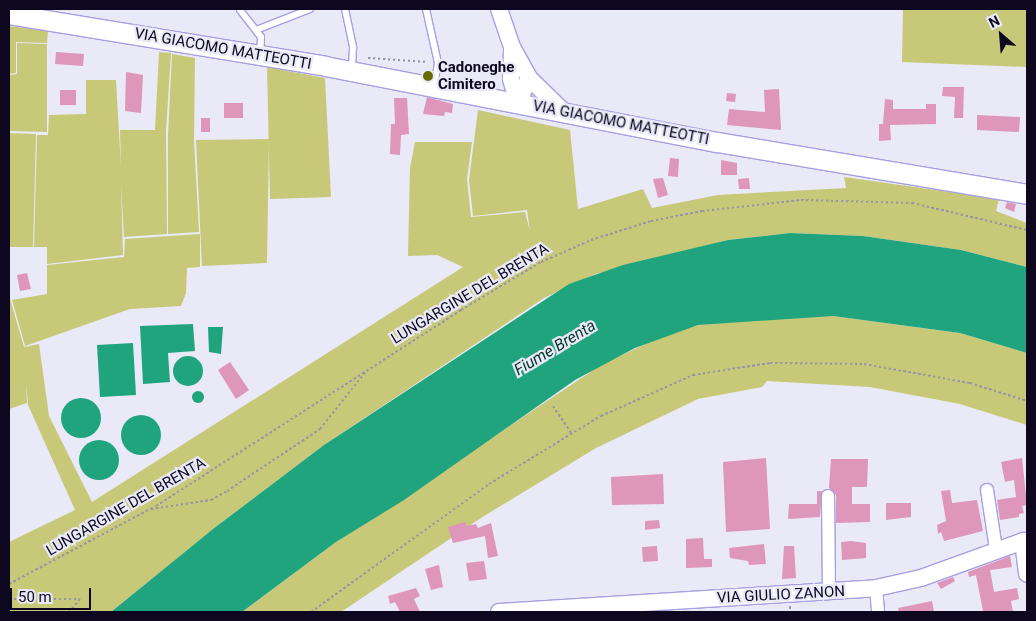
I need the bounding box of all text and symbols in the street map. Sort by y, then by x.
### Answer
north arrow [976,10,1026,60]
text: N [986,12,1002,31]
street label: VIA GIACOMO MATTEOTTI [133,25,313,73]
place label: Cadoneghe Cimitero [438,58,514,93]
marker: Cadoneghe Cimitero [422,70,434,82]
street label: VIA GIACOMO MATTEOTTI [531,97,711,149]
street label: LUNGARGINE DEL BRENTA [388,240,552,348]
water label: Fiume Brenta [511,316,599,380]
street label: LUNGARGINE DEL BRENTA [43,454,209,560]
scale bar [12,578,94,610]
street label: VIA GIULIO ZANON [717,583,845,607]
text: 50 m [18,588,52,606]

